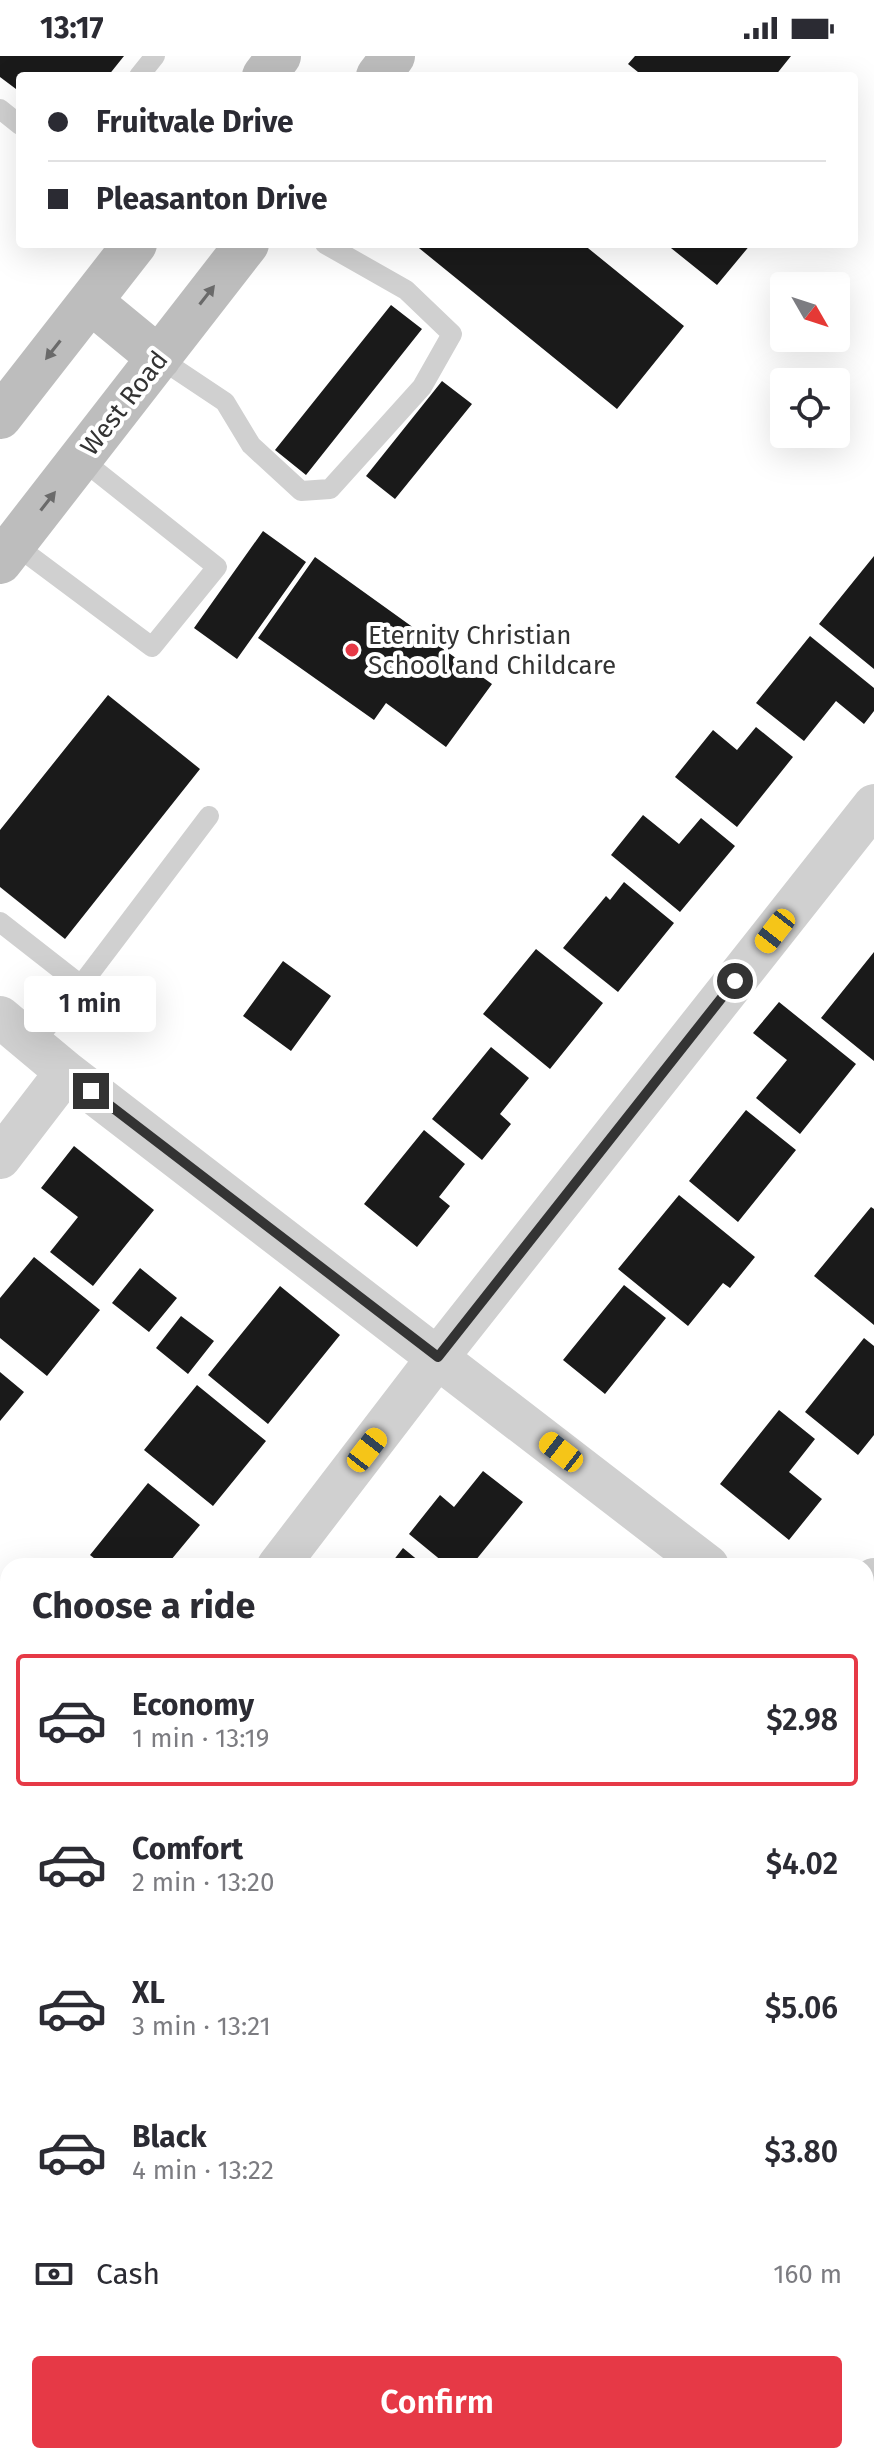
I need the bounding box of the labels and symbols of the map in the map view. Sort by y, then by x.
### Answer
north arrow [770,272,850,352]
one-way arrow [199,285,215,305]
one-way arrow [45,340,62,360]
street label: West Road [74,345,175,462]
one-way arrow [39,491,56,511]
place label: Eternity Christian School and Childcare [368,620,616,681]
marker: Eternity Christian School and Childcare [343,641,361,659]
car [751,905,799,957]
route start [717,963,753,999]
callout: 1 min [25,975,157,1031]
route end [73,1073,109,1109]
car [343,1424,391,1476]
car [535,1428,587,1476]

